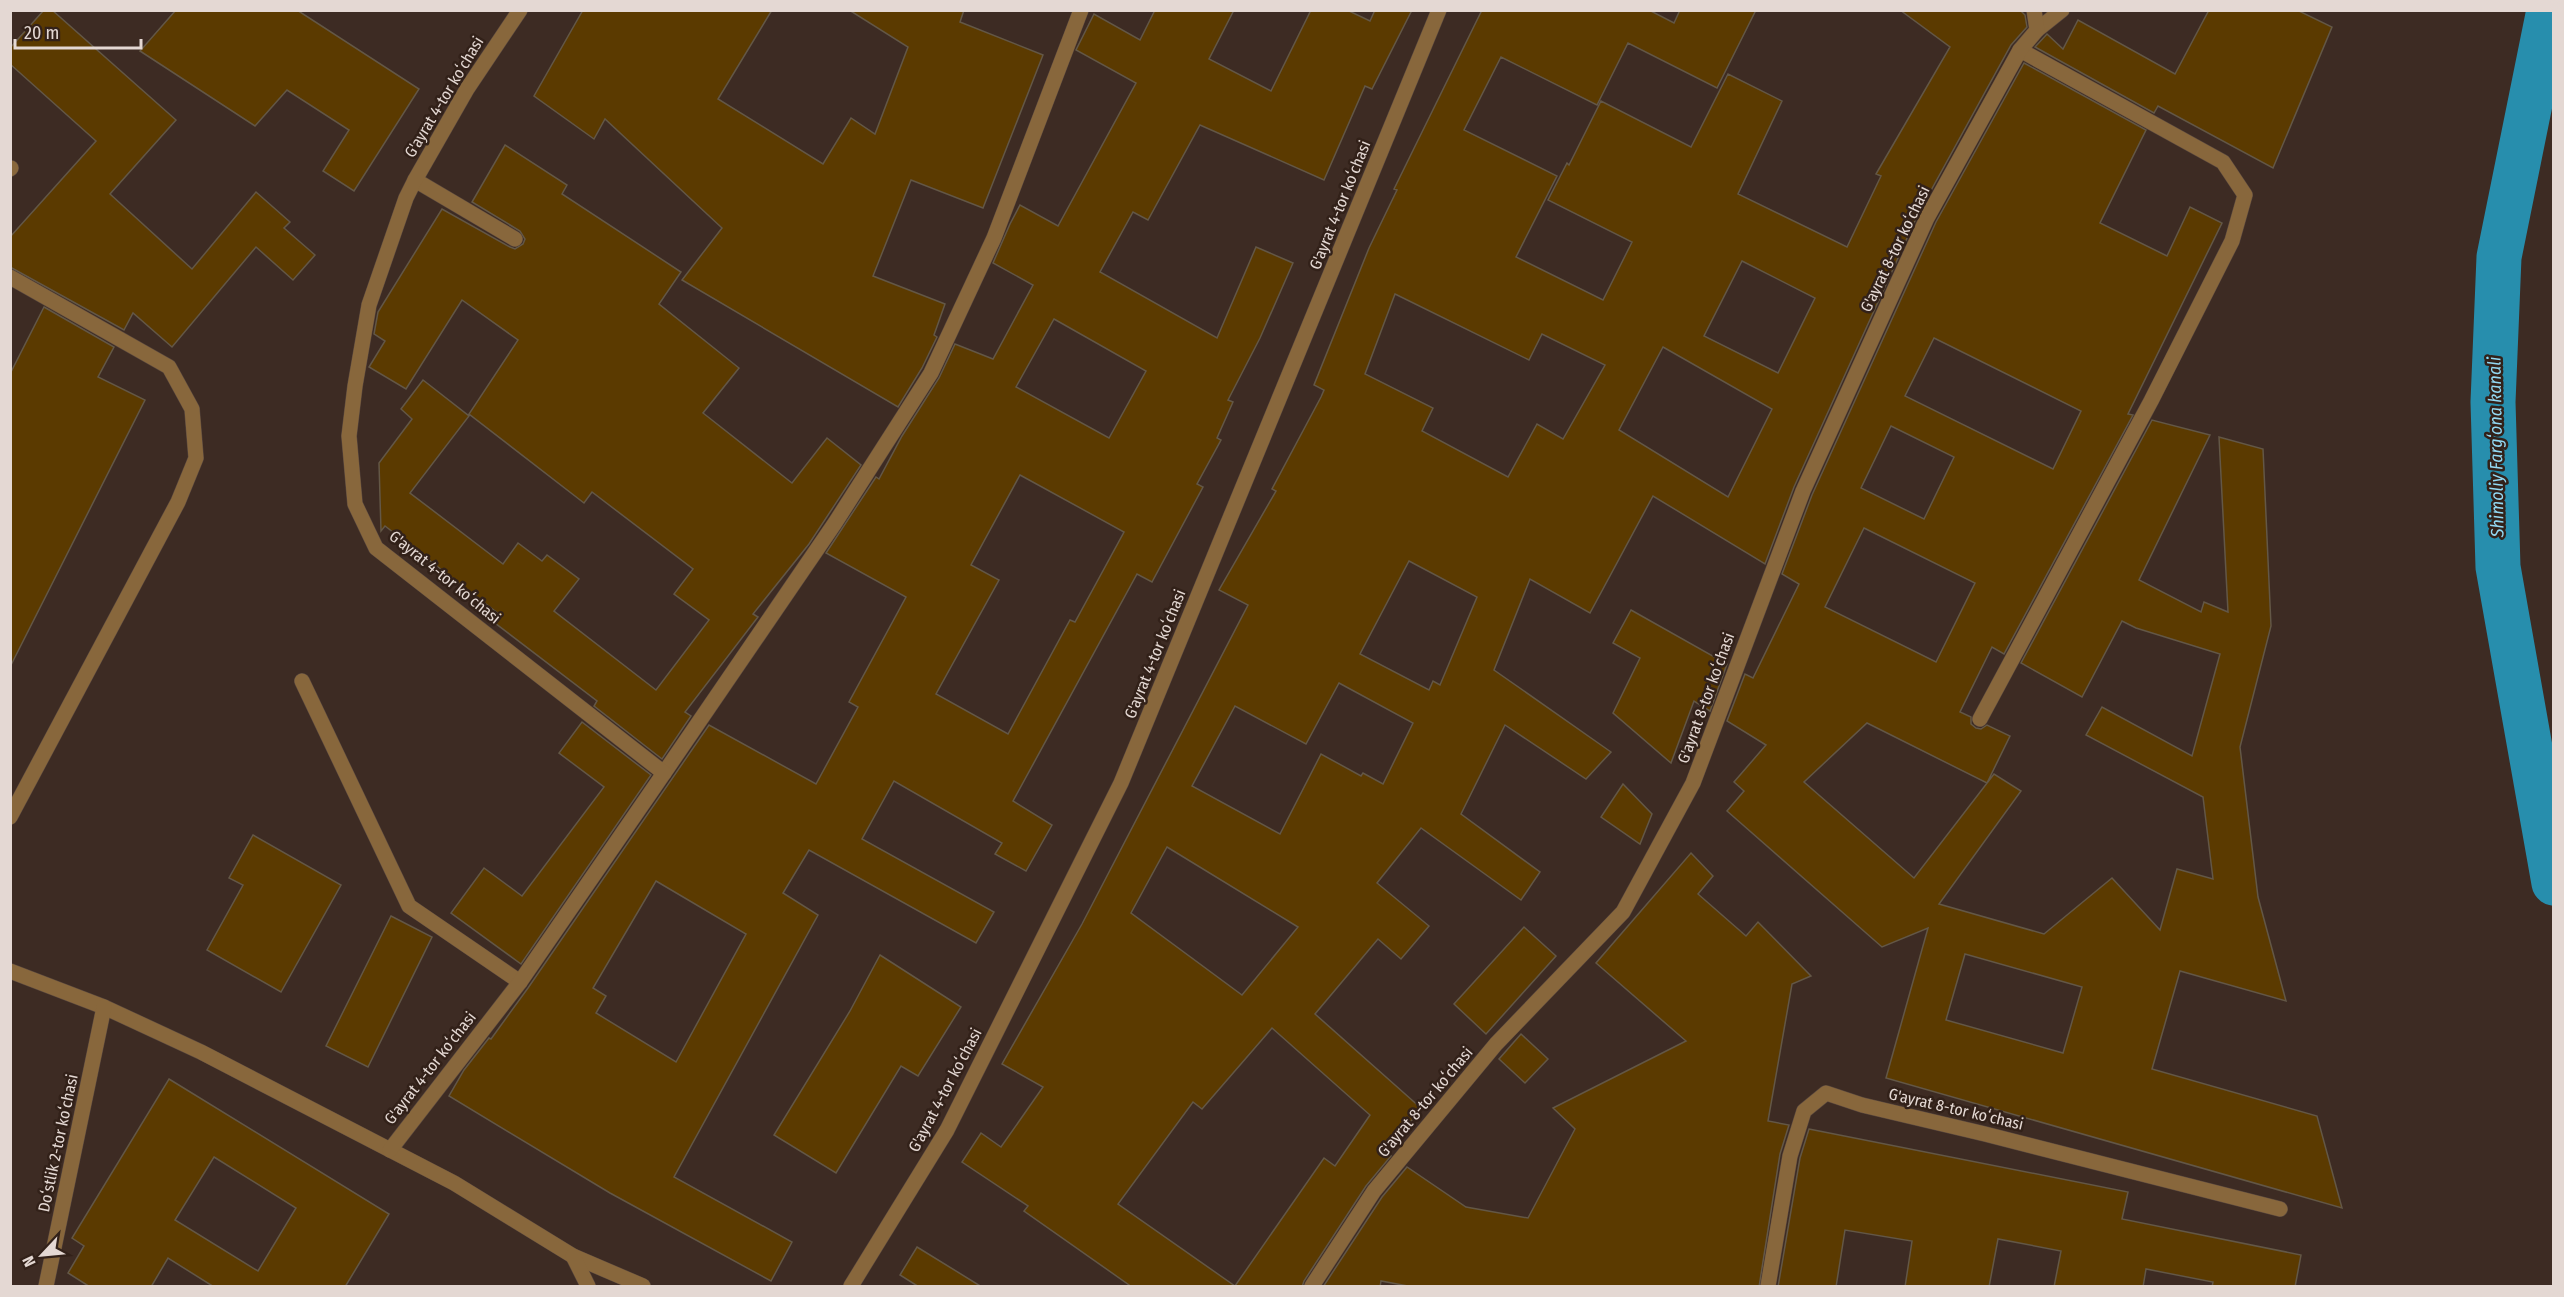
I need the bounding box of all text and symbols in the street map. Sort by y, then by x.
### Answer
scale bar [15,12,141,50]
text: 20 m [24,22,59,44]
street label: G'ayrat 4-tor koʻchasi [400,33,488,161]
street label: G'ayrat 4-tor koʻchasi [1305,138,1375,272]
street label: G'ayrat 8-tor koʻchasi [1856,183,1934,315]
water label: Shimoliy Fargʻona kanali [2483,356,2509,539]
street label: G'ayrat 4-tor koʻchasi [386,526,504,628]
street label: G'ayrat 4-tor koʻchasi [1120,587,1190,721]
street label: G'ayrat 8-tor koʻchasi [1674,630,1738,766]
street label: G'ayrat 4-tor koʻchasi [380,1008,480,1128]
street label: G'ayrat 4-tor koʻchasi [904,1025,986,1155]
street label: G'ayrat 8-tor koʻchasi [1373,1043,1477,1161]
street label: Doʻstlik 2-tor koʻchasi [34,1072,82,1214]
street label: G'ayrat 8-tor koʻchasi [1887,1084,2025,1134]
north arrow [12,1225,72,1285]
text: N [18,1253,40,1270]

